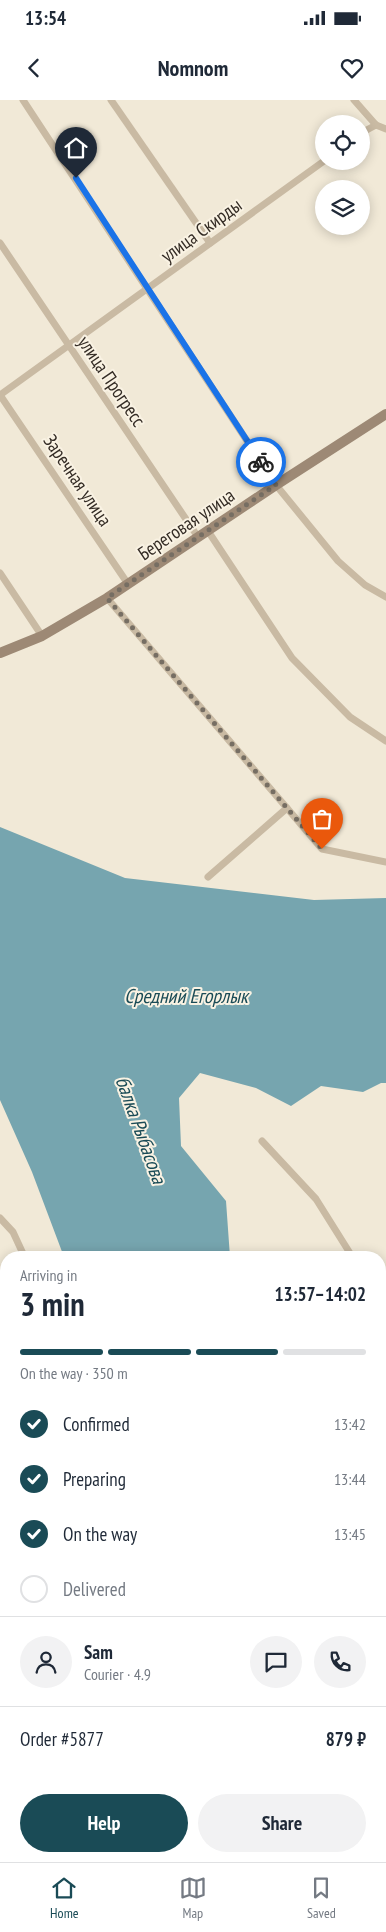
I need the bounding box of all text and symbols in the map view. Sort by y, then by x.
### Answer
text: 13:54 [25,6,66,30]
icon: back [20,54,48,82]
text: Nomnom [158,54,228,82]
icon: heart [338,54,366,82]
map controls [315,115,370,235]
button: locate [315,115,370,170]
pin [55,127,97,178]
icon: home [62,134,90,162]
button: layers [315,180,370,235]
street label: улица Скирды [156,193,246,267]
street label: улица Прогресс [73,331,151,431]
street label: Заречная улица [39,430,117,530]
courier [236,437,286,487]
icon: bike [247,448,275,476]
street label: Береговая улица [133,483,239,565]
pin [301,798,343,849]
icon: bag [308,805,336,833]
water label: Средний Егорлык [124,983,250,1009]
water label: балка Рыбасова [110,1073,173,1188]
text: Arriving in [20,1265,77,1285]
text: 13:57–14:02 [274,1282,366,1306]
text: 3 min [20,1283,85,1325]
text: On the way · 350 m [20,1363,128,1383]
icon: check [20,1410,48,1438]
text: Confirmed [63,1412,130,1436]
text: 13:42 [334,1414,366,1434]
icon: check [20,1465,48,1493]
text: Preparing [63,1467,126,1491]
text: 13:44 [334,1469,366,1489]
icon: check [20,1520,48,1548]
text: On the way [63,1522,137,1546]
text: 13:45 [334,1524,366,1544]
text: Delivered [63,1577,126,1601]
button: person [20,1636,72,1688]
button: chat [250,1636,302,1688]
button: phone [314,1636,366,1688]
text: Sam [84,1640,113,1664]
text: Courier · 4.9 [84,1664,151,1684]
text: Order #5877 [20,1727,104,1751]
text: 879 ₽ [326,1727,366,1751]
button: Help [20,1794,188,1852]
button: Share [198,1794,366,1852]
tab: Home [50,1874,79,1922]
tab: Map [179,1874,207,1922]
tab: Saved [307,1874,336,1922]

